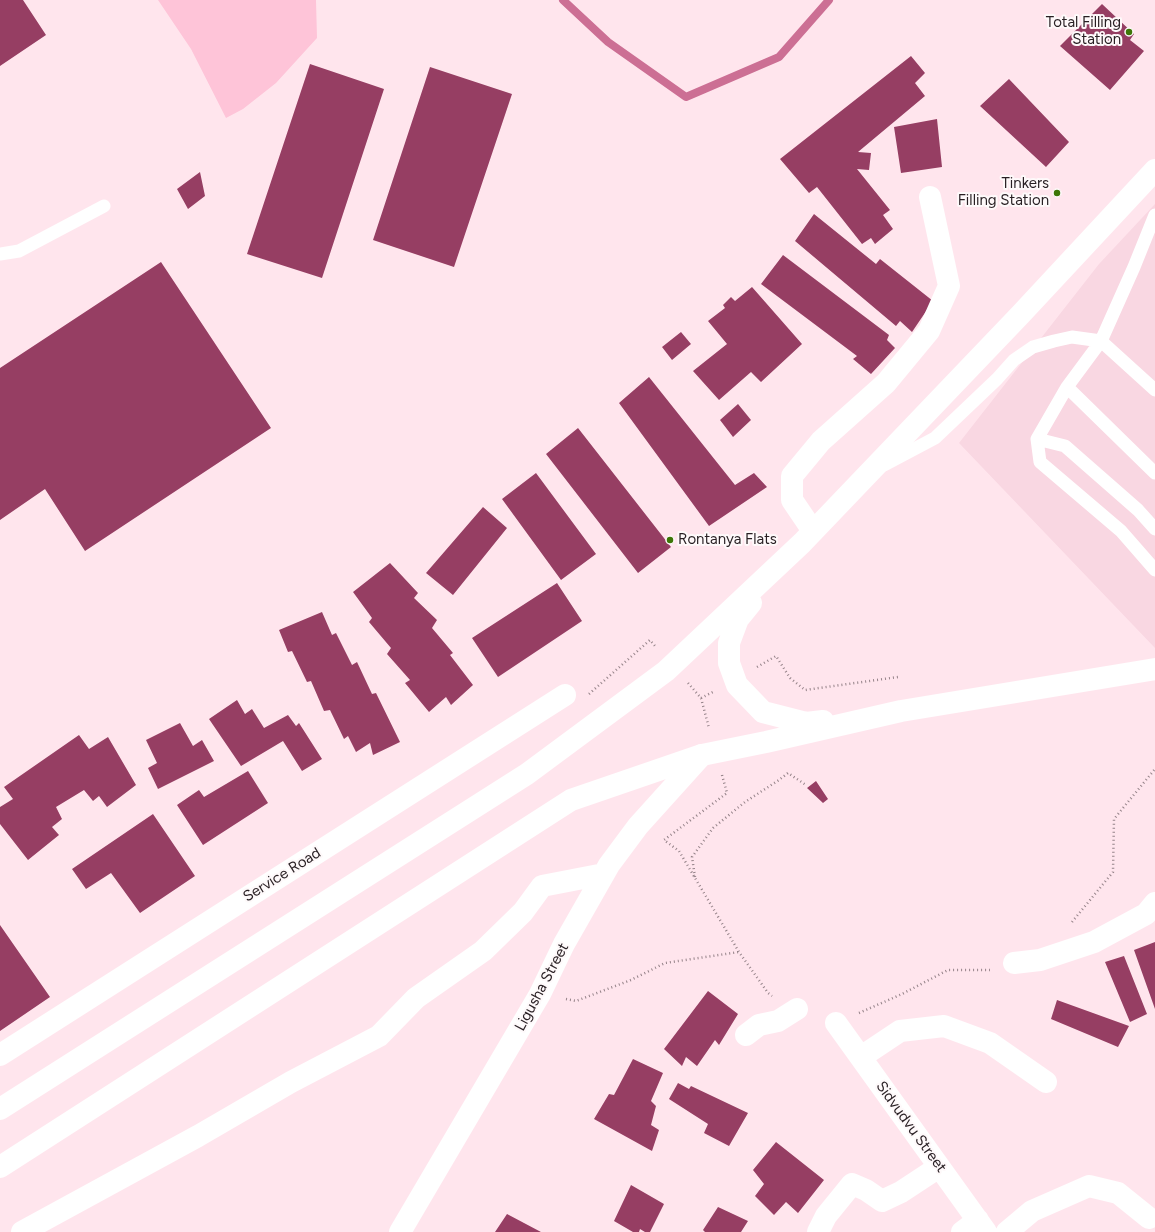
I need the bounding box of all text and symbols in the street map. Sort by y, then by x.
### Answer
place label: Total Filling Station [1046,14,1121,49]
marker: Total Filling Station [1124,27,1134,37]
place label: Tinkers Filling Station [958,175,1049,210]
marker: Tinkers Filling Station [1052,188,1062,198]
place label: Rontanya Flats [678,531,777,549]
marker: Rontanya Flats [665,535,675,545]
street label: Service Road [240,844,324,906]
street label: Ligusha Street [511,940,573,1034]
street label: Sidvudvu Street [872,1078,950,1176]

